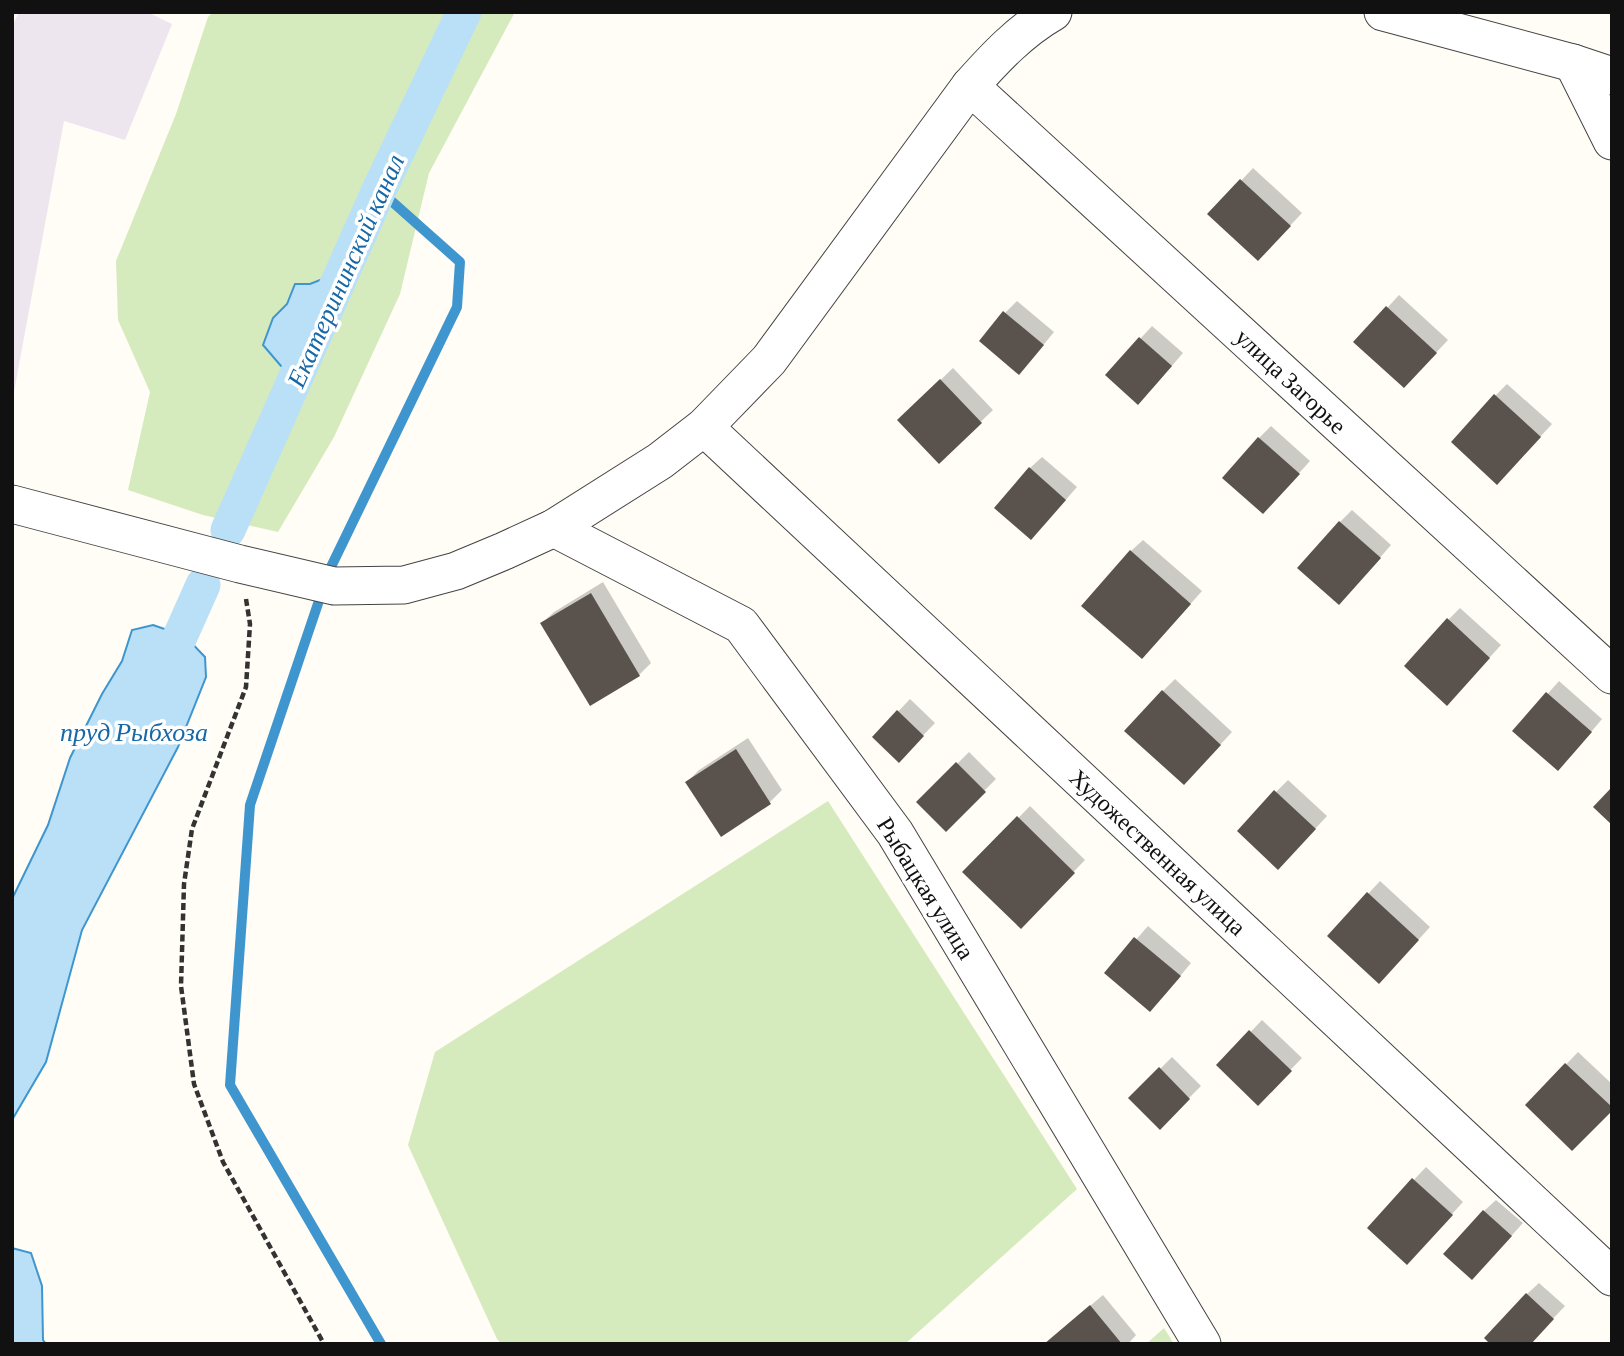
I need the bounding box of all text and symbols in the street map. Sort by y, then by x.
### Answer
water label: Екатерининский канал [281,150,410,393]
street label: улица Загорье [1230,323,1352,439]
water label: пруд Рыбхоза [60,718,208,747]
street label: Художественная улица [1064,763,1252,941]
street label: Рыбацкая улица [872,812,981,964]

